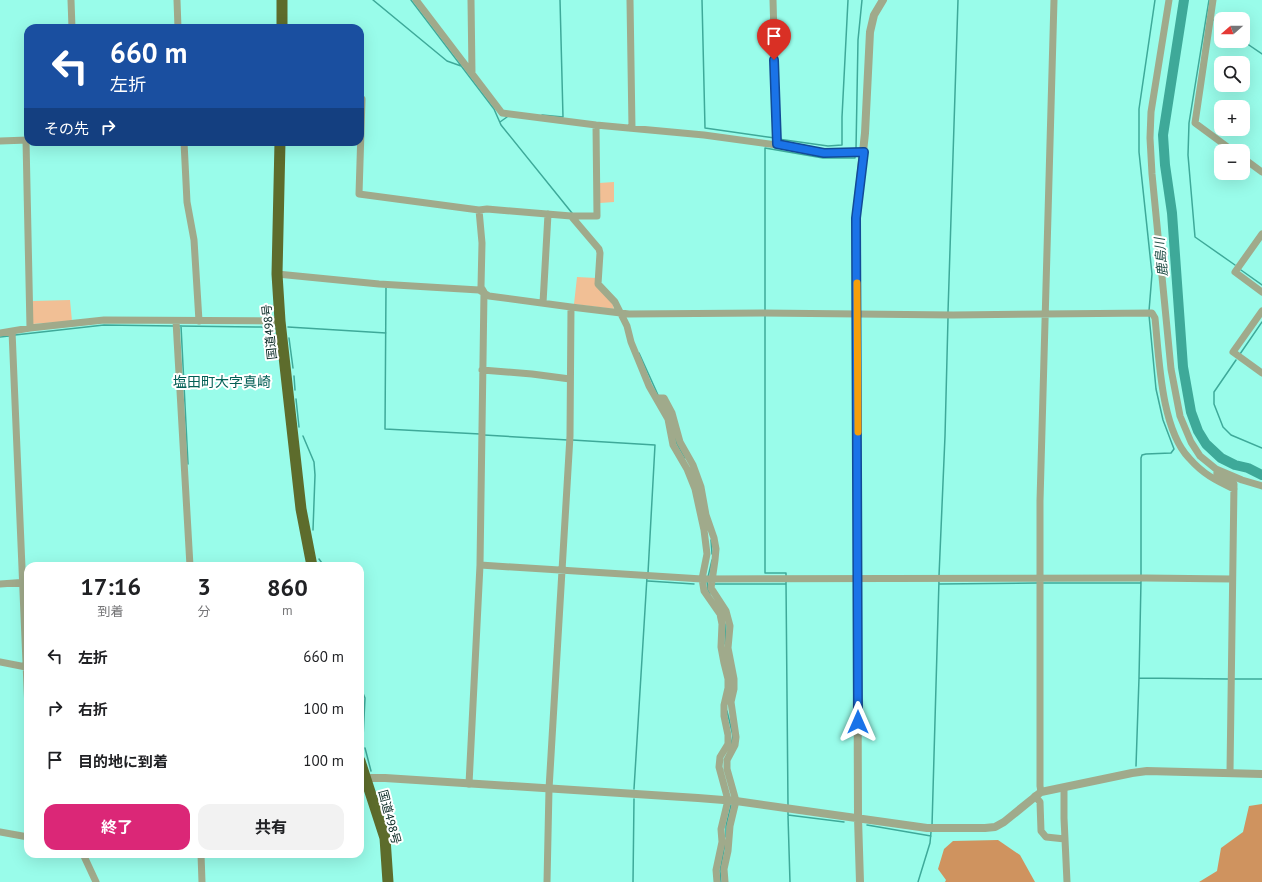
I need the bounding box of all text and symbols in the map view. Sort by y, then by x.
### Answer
north arrow [1214,12,1250,48]
map controls [1214,12,1250,180]
pin [757,19,791,60]
icon: arrive [763,25,785,47]
text: 660 m [110,34,187,71]
icon: left [44,40,96,92]
button: search [1214,56,1250,92]
text: 左折 [110,73,146,96]
button: + [1214,100,1250,136]
icon: right [97,116,119,138]
text: その先 [44,119,89,138]
button: − [1214,144,1250,180]
water label: 鹿島川 [1151,235,1171,277]
street label: 国道498号 [259,304,279,360]
district label: 塩田町大字真崎 [173,373,271,391]
text: 17:16 [80,571,141,602]
text: 3 [197,571,211,602]
text: 860 [267,572,308,603]
text: m [282,602,293,619]
text: 到着 [98,603,124,620]
text: 分 [198,603,211,620]
icon: left [44,645,66,667]
text: 660 m [303,647,344,666]
text: 左折 [78,648,108,667]
icon: right [44,697,66,719]
text: 100 m [303,699,344,718]
text: 右折 [78,700,108,719]
position arrow [837,701,879,743]
icon: arrive [44,749,66,771]
text: 100 m [303,751,344,770]
text: 目的地に到着 [78,752,168,771]
street label: 国道498号 [376,788,404,846]
button: 終了 [44,804,190,850]
button: 共有 [198,804,344,850]

